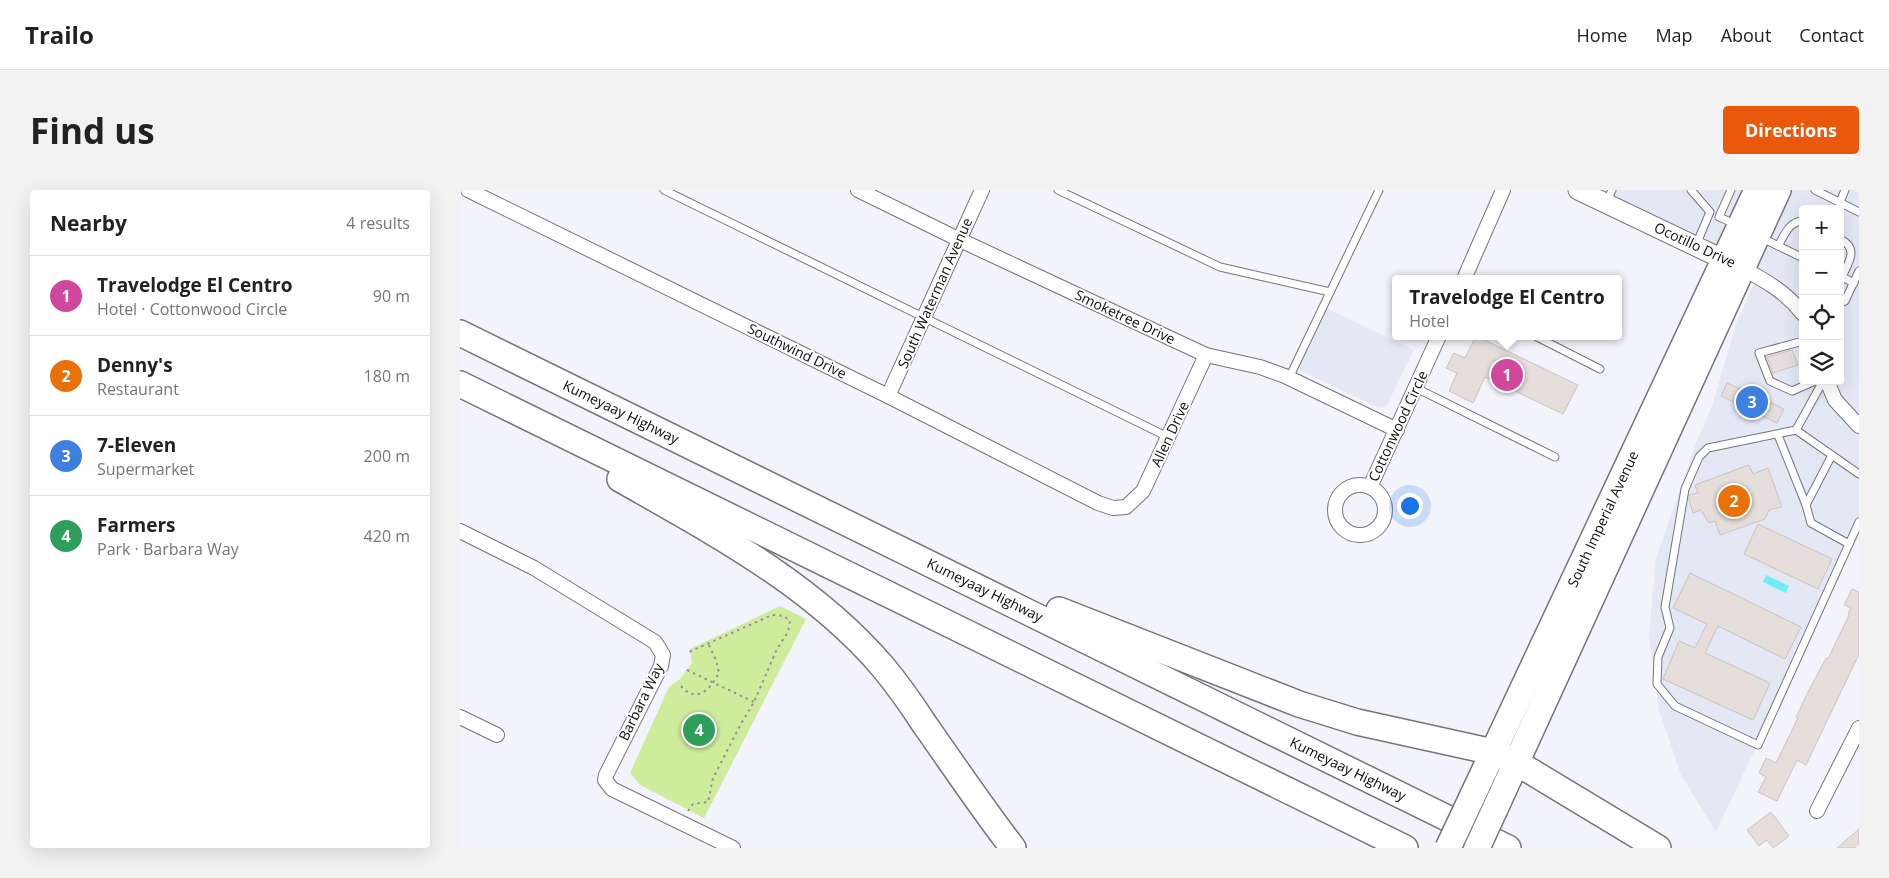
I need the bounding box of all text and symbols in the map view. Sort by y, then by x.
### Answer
text: Trailo [25,18,94,51]
text: Home [1577,23,1627,47]
text: Map [1655,23,1693,47]
text: About [1721,23,1771,47]
text: Contact [1799,23,1864,47]
button: Directions [1723,106,1859,154]
text: Find us [30,107,155,154]
map controls [1799,205,1844,385]
button: + [1799,205,1844,250]
text: Nearby [50,209,127,237]
text: 4 results [346,212,410,234]
street label: South Waterman Avenue [893,214,976,371]
street label: Ocotillo Drive [1651,217,1739,272]
button: − [1799,250,1844,295]
text: Travelodge El Centro [97,272,292,298]
popup [1392,275,1622,340]
text: Travelodge El Centro [1409,284,1605,310]
text: 1 [61,285,71,307]
text: 90 m [373,285,410,307]
street label: Smoketree Drive [1072,285,1179,348]
button: locate [1799,295,1844,340]
text: Hotel · Cottonwood Circle [97,298,287,320]
text: Hotel [1409,310,1449,332]
street label: Southwind Drive [745,318,850,383]
button: layers [1799,340,1844,385]
text: Denny's [97,352,173,378]
pin: 1 [1491,356,1523,394]
text: 2 [61,365,71,387]
text: 180 m [364,365,410,387]
street label: Cottonwood Circle [1364,367,1432,484]
street label: Kumeyaay Highway [560,375,683,448]
text: Restaurant [97,378,179,400]
pin: 3 [1736,383,1768,421]
street label: Allen Drive [1146,398,1193,470]
text: 7-Eleven [97,432,176,458]
text: 3 [61,445,71,467]
text: 200 m [364,445,410,467]
street label: South Imperial Avenue [1563,448,1643,590]
text: Supermarket [97,458,194,480]
pin: 2 [1718,482,1750,520]
your location [1397,493,1423,519]
text: Farmers [97,512,176,538]
text: 4 [61,525,71,547]
text: 420 m [364,525,410,547]
text: Park · Barbara Way [97,538,239,560]
street label: Kumeyaay Highway [924,553,1047,626]
street label: Barbara Way [614,659,668,744]
pin: 4 [683,711,715,749]
street label: Kumeyaay Highway [1287,732,1410,805]

